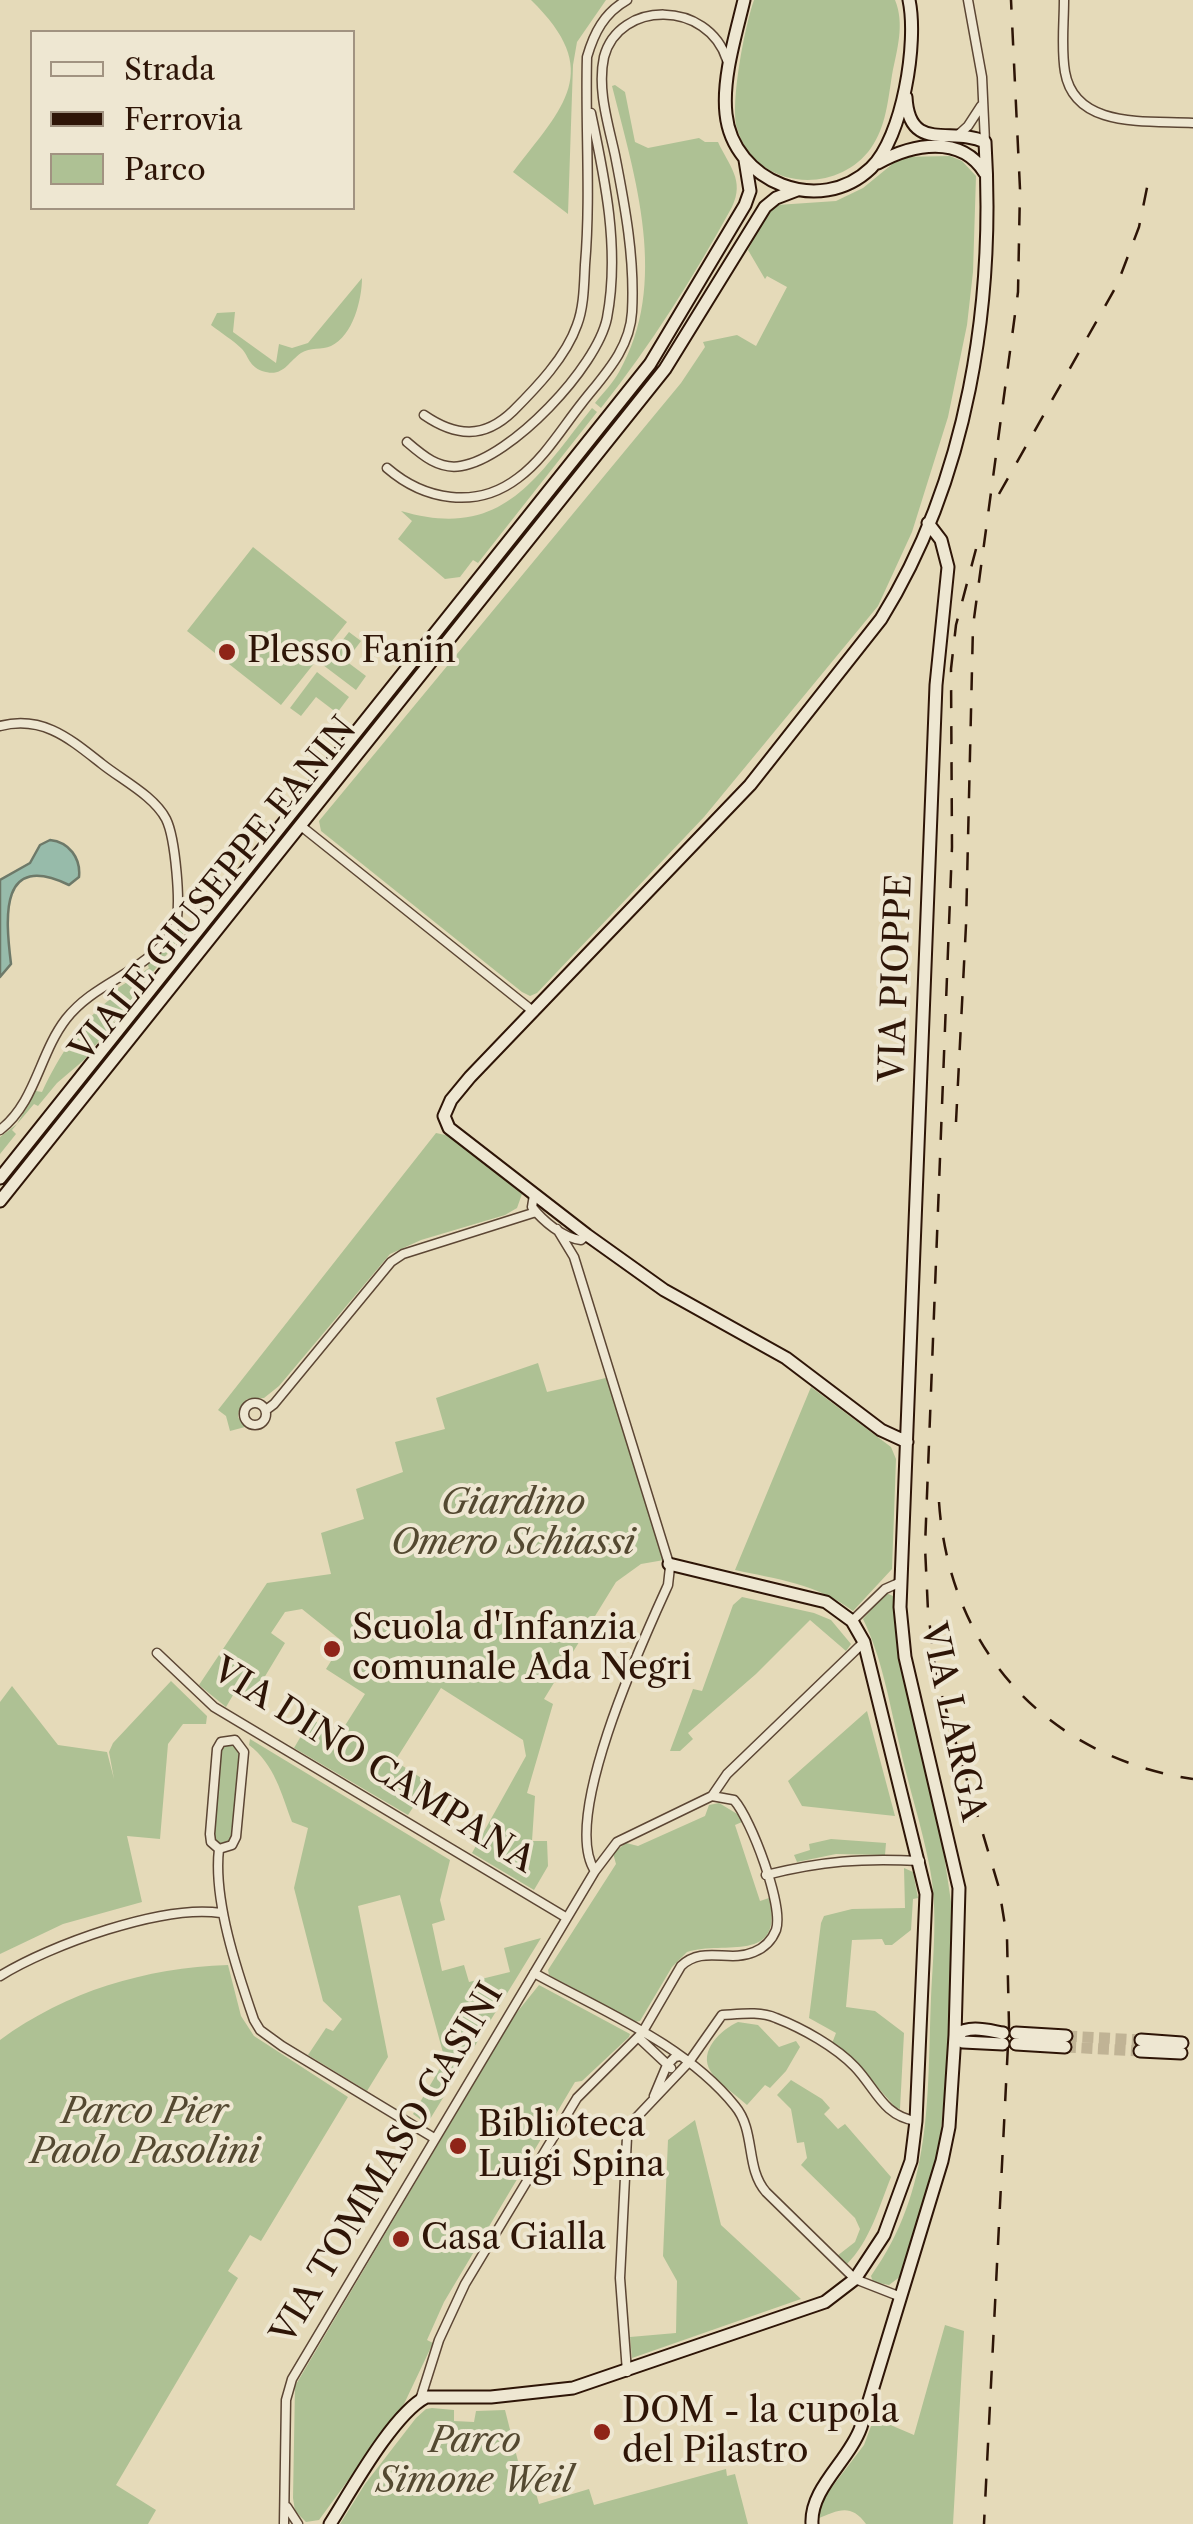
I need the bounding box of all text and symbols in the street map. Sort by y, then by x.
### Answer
legend [30,30,355,210]
text: Strada [124,51,215,88]
text: Ferrovia [124,101,243,138]
text: Parco [124,151,206,188]
place label: Plesso Fanin [247,631,456,673]
marker: Plesso Fanin [216,641,238,663]
street label: VIALE GIUSEPPE FANIN [62,709,366,1071]
street label: VIA PIOPPE [872,873,922,1083]
park label: Giardino Omero Schiassi [391,1483,635,1565]
place label: Scuola d'Infanzia comunale Ada Negri [352,1608,692,1690]
street label: VIA LARGA [911,1619,993,1825]
marker: Scuola d'Infanzia comunale Ada Negri [321,1638,343,1660]
street label: VIA DINO CAMPANA [204,1650,542,1882]
street label: VIA TOMMASO CASINI [263,1976,513,2352]
park label: Parco Pier Paolo Pasolini [30,2092,260,2174]
place label: Biblioteca Luigi Spina [478,2105,665,2187]
marker: Biblioteca Luigi Spina [447,2135,469,2157]
place label: Casa Gialla [421,2218,606,2260]
marker: Casa Gialla [390,2228,412,2250]
place label: DOM - la cupola del Pilastro [622,2391,899,2473]
park label: Parco Simone Weil [376,2421,574,2503]
marker: DOM - la cupola del Pilastro [591,2421,613,2443]

